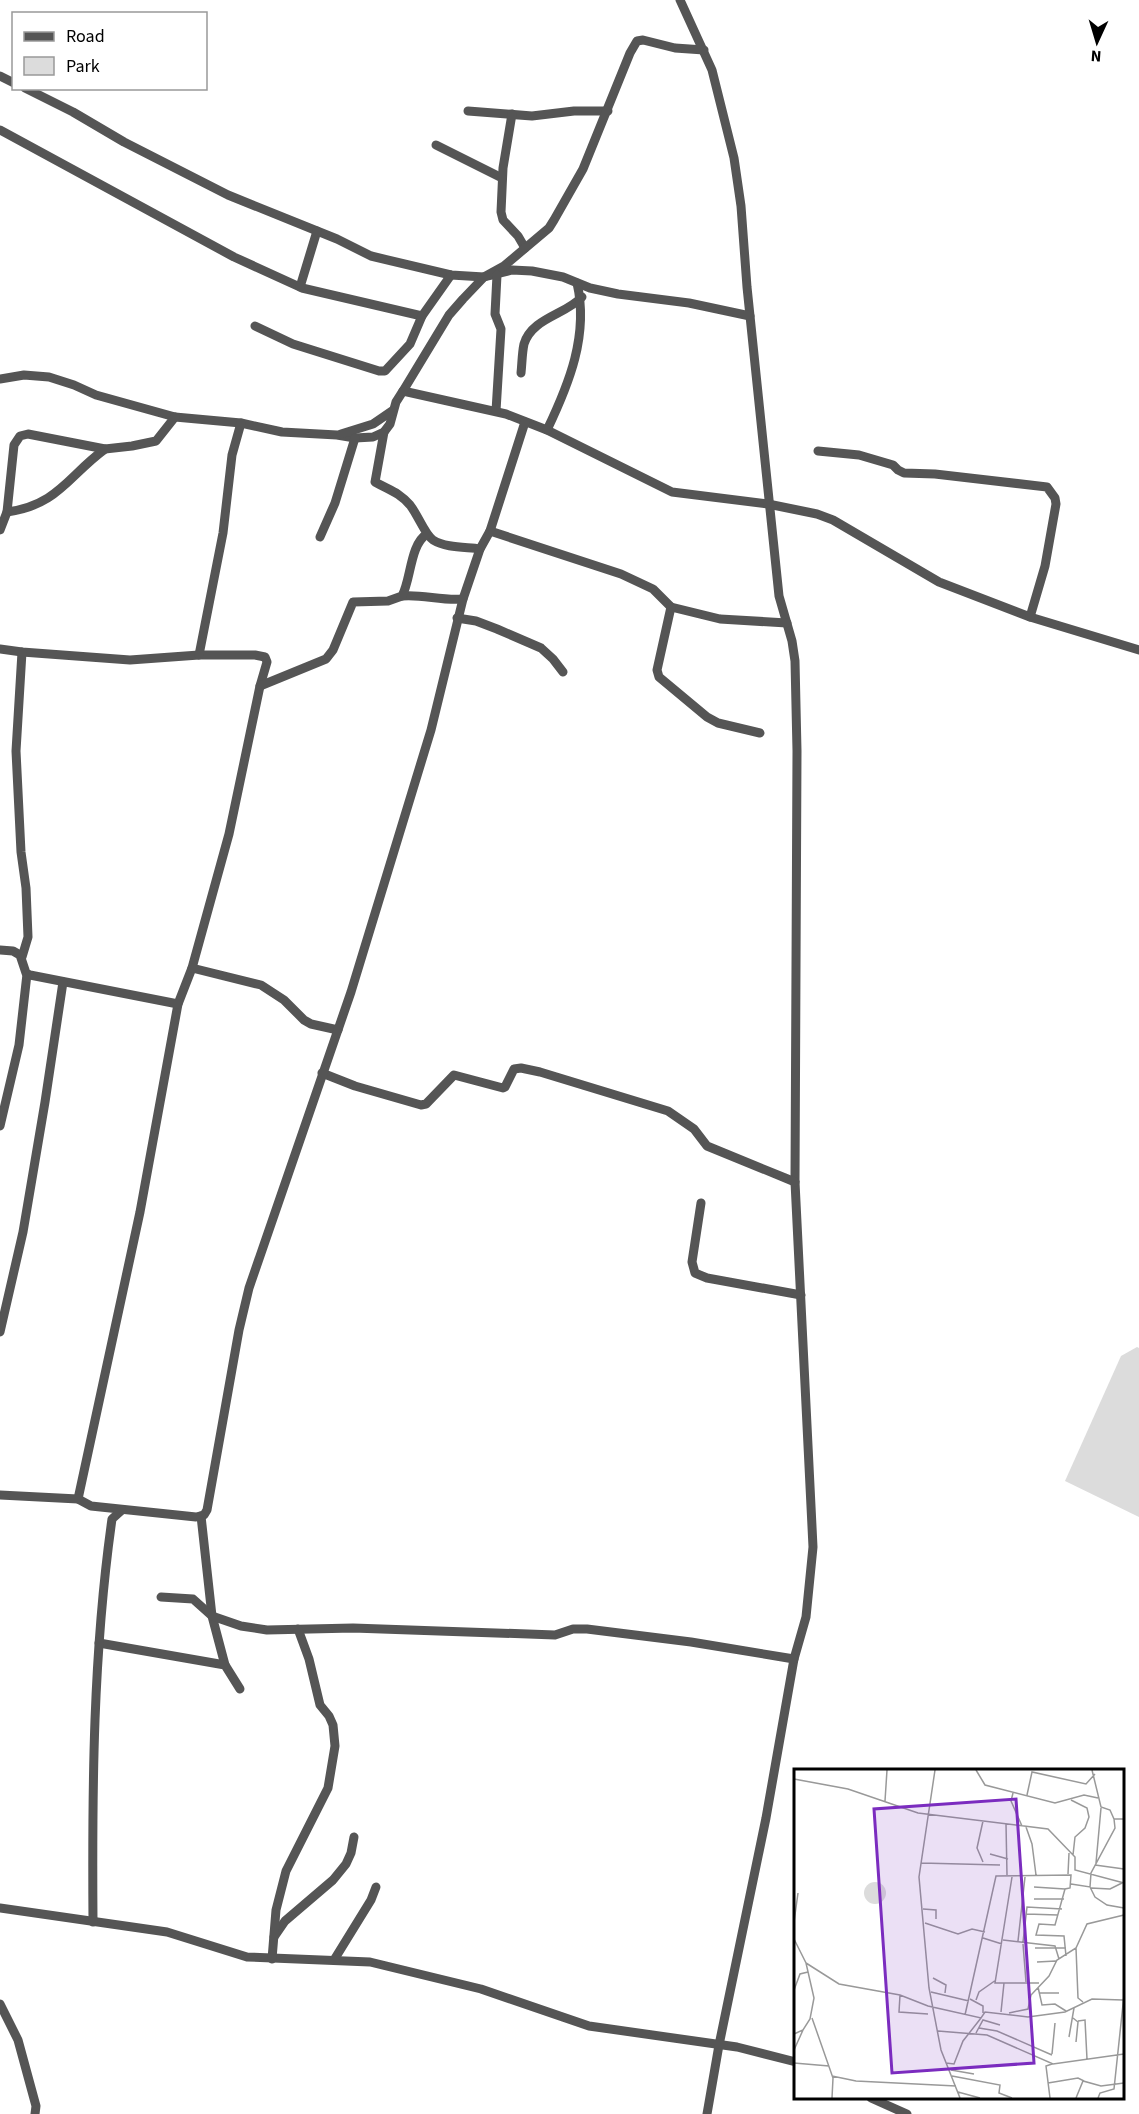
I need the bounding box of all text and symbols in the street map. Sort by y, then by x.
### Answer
legend [12,12,207,90]
north arrow [1067,12,1127,72]
text: Road [66,24,105,49]
text: N [1090,45,1102,67]
text: Park [66,54,100,79]
inset map [794,1769,1124,2099]

